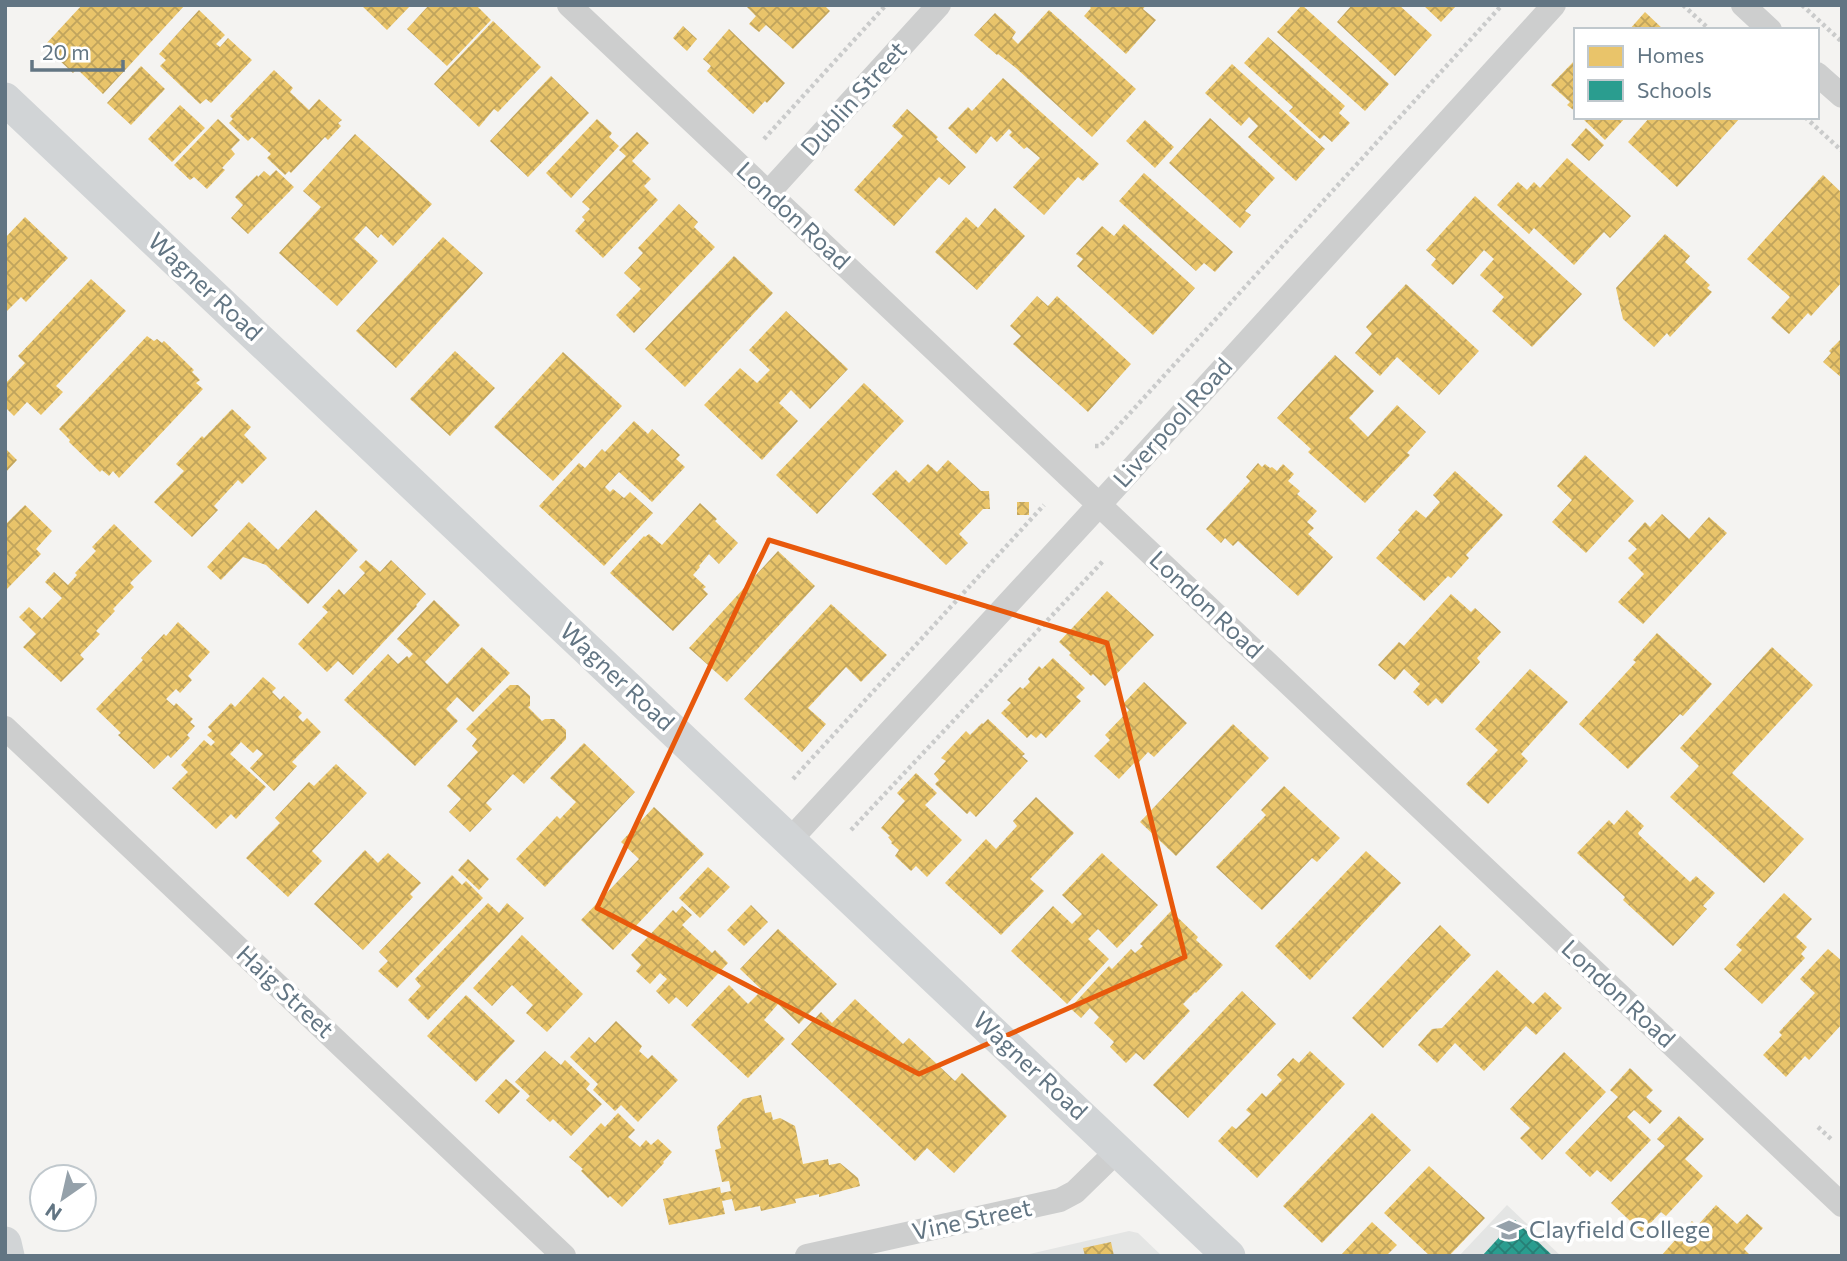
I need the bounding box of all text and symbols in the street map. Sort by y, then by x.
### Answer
scale bar [32,28,122,72]
legend [1574,28,1819,119]
street label: Dublin Street [794,35,912,161]
text: 20 m [42,39,90,64]
text: Homes [1637,42,1704,67]
text: Schools [1637,77,1712,102]
street label: London Road [731,155,857,275]
street label: Wagner Road [143,226,269,346]
street label: Liverpool Road [1106,351,1237,493]
street label: London Road [1144,544,1270,664]
street label: Wagner Road [555,616,681,736]
street label: London Road [1556,933,1682,1053]
street label: Haig Street [231,939,341,1043]
street label: Wagner Road [968,1005,1094,1125]
north arrow [28,1163,98,1233]
street label: Vine Street [909,1192,1034,1245]
text: N [41,1199,66,1226]
place label: Clayfield College [1529,1214,1710,1243]
school or university icon: Clayfield College [1495,1216,1523,1244]

